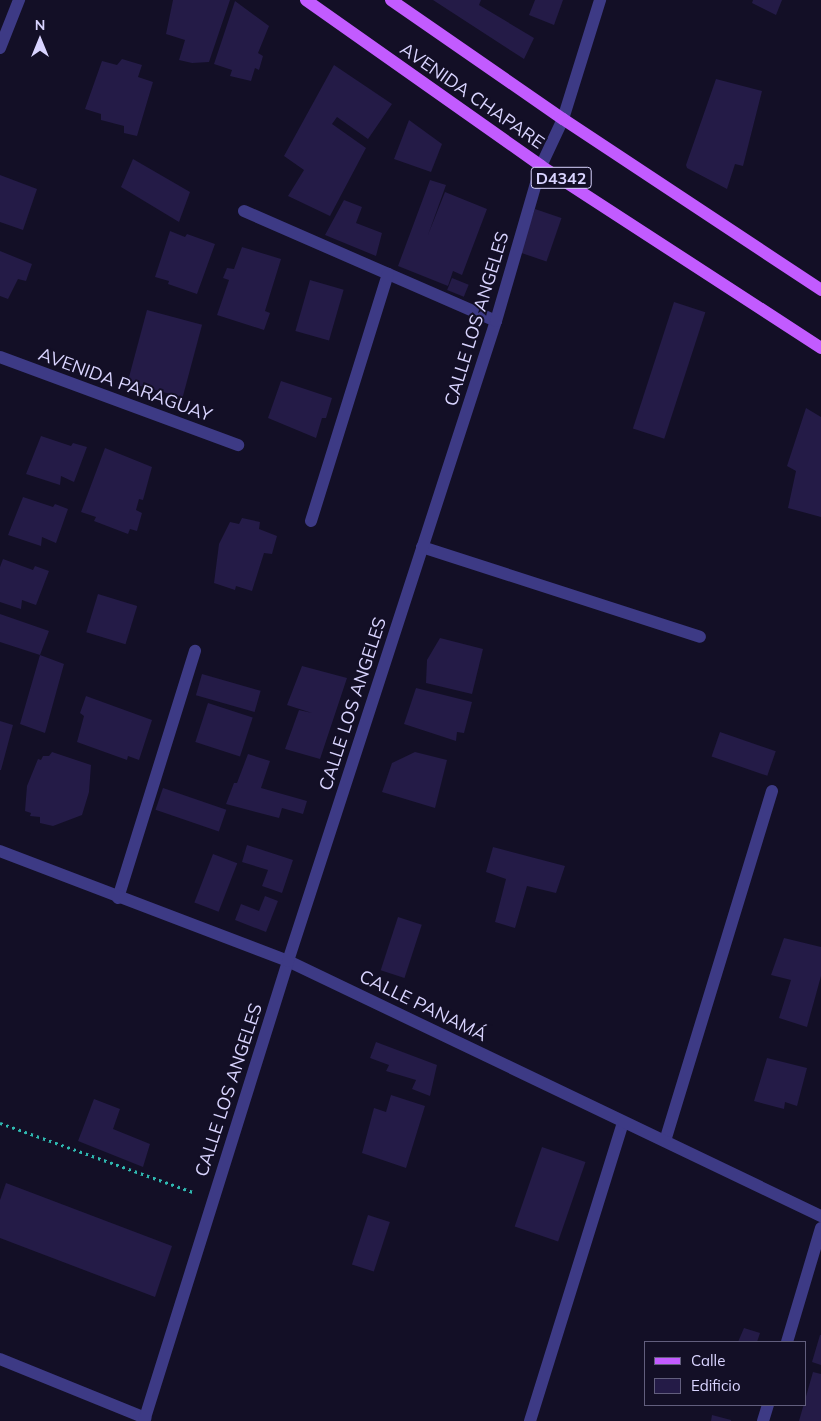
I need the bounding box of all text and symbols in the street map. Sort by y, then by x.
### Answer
north arrow [15,15,65,65]
text: N [35,16,45,34]
street label: AVENIDA CHAPARE [396,38,548,154]
road number: D4342 [530,164,592,192]
street label: CALLE LOS ANGELES [440,229,514,409]
street label: AVENIDA PARAGUAY [35,344,215,426]
street label: CALLE LOS ANGELES [315,615,391,793]
street label: CALLE PANAMÁ [356,966,490,1046]
street label: CALLE LOS ANGELES [191,1001,267,1179]
legend [644,1341,806,1406]
text: Calle [691,1351,725,1370]
text: Edificio [691,1376,741,1395]

